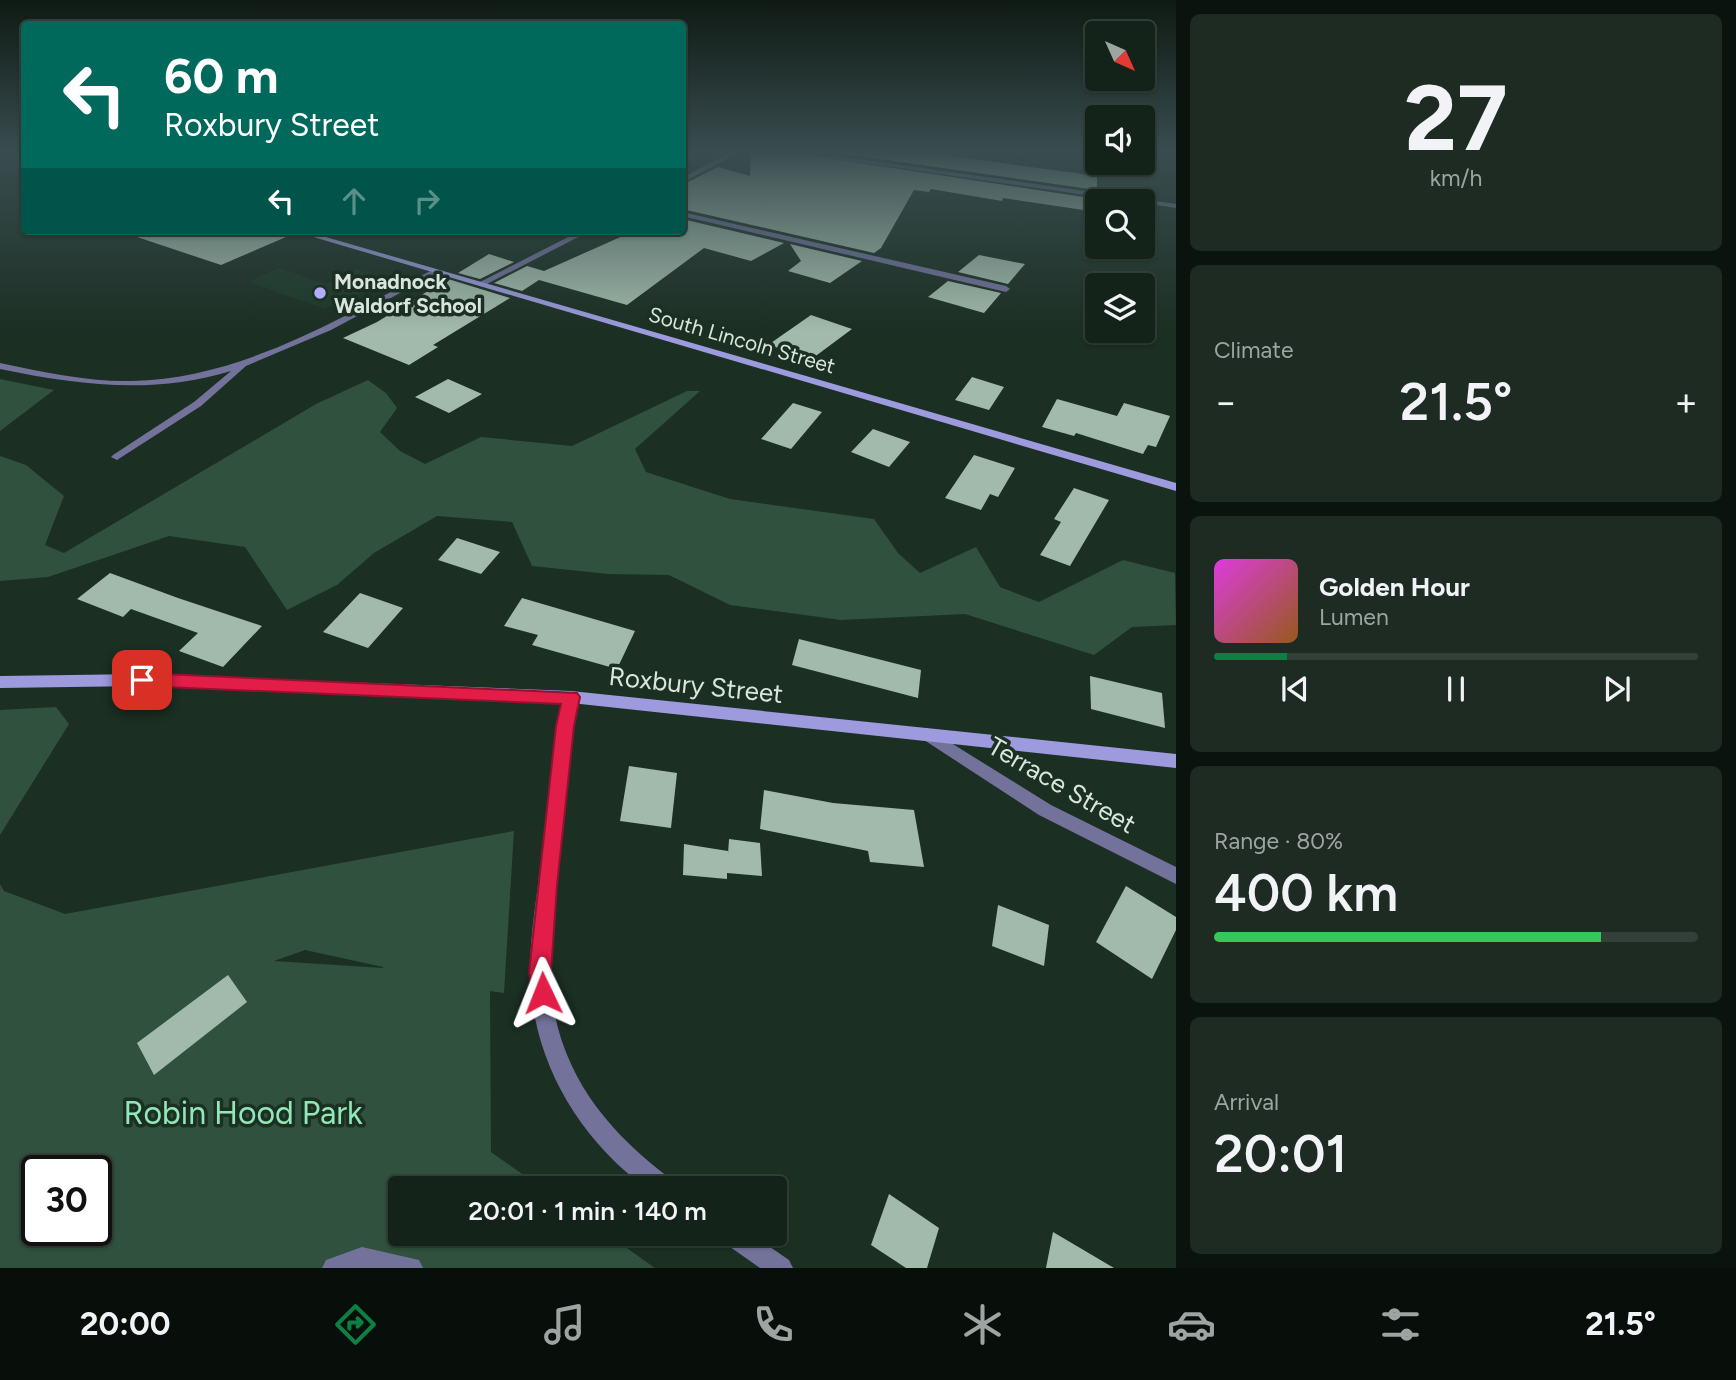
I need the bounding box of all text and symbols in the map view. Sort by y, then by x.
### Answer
north arrow [1085,21,1155,91]
map controls [1085,21,1155,343]
text: 60 m [164,46,279,105]
icon: left [49,49,140,140]
text: 27 [1404,64,1508,173]
button: sound [1085,105,1155,175]
text: Roxbury Street [164,106,379,144]
text: km/h [1430,164,1482,192]
icon: left [262,182,300,220]
icon: ahead [335,182,373,220]
icon: right [408,182,446,220]
button: search [1085,189,1155,259]
place label: Monadnock Waldorf School [334,269,482,318]
button: layers [1085,273,1155,343]
marker: Monadnock Waldorf School [312,285,328,301]
street label: South Lincoln Street [646,301,838,379]
text: Climate [1214,336,1293,364]
text: 21.5° [1399,371,1513,433]
text: − [1214,379,1238,425]
text: + [1674,379,1698,425]
text: Golden Hour [1319,571,1470,603]
text: Lumen [1319,603,1389,631]
pin [112,650,172,710]
street label: Roxbury Street [607,660,785,710]
icon: arrive [123,661,161,699]
icon: previous [1276,670,1314,708]
icon: pause [1437,670,1475,708]
icon: next [1598,670,1636,708]
street label: Terrace Street [982,730,1142,840]
text: Range · 80% [1214,827,1343,855]
text: 400 km [1214,862,1398,924]
position arrow [506,956,580,1030]
text: Arrival [1214,1088,1279,1116]
park label: Robin Hood Park [123,1094,363,1132]
text: 20:01 [1214,1123,1347,1185]
speed limit sign: 30 [21,1155,112,1246]
text: 20:01 · 1 min · 140 m [468,1195,707,1227]
icon: directions [331,1300,380,1349]
icon: music [540,1300,589,1349]
icon: phone [749,1300,798,1349]
icon: climate [958,1300,1007,1349]
icon: car [1167,1300,1216,1349]
icon: filters [1376,1300,1425,1349]
text: 20:00 [80,1305,170,1343]
text: 21.5° [1585,1305,1656,1343]

